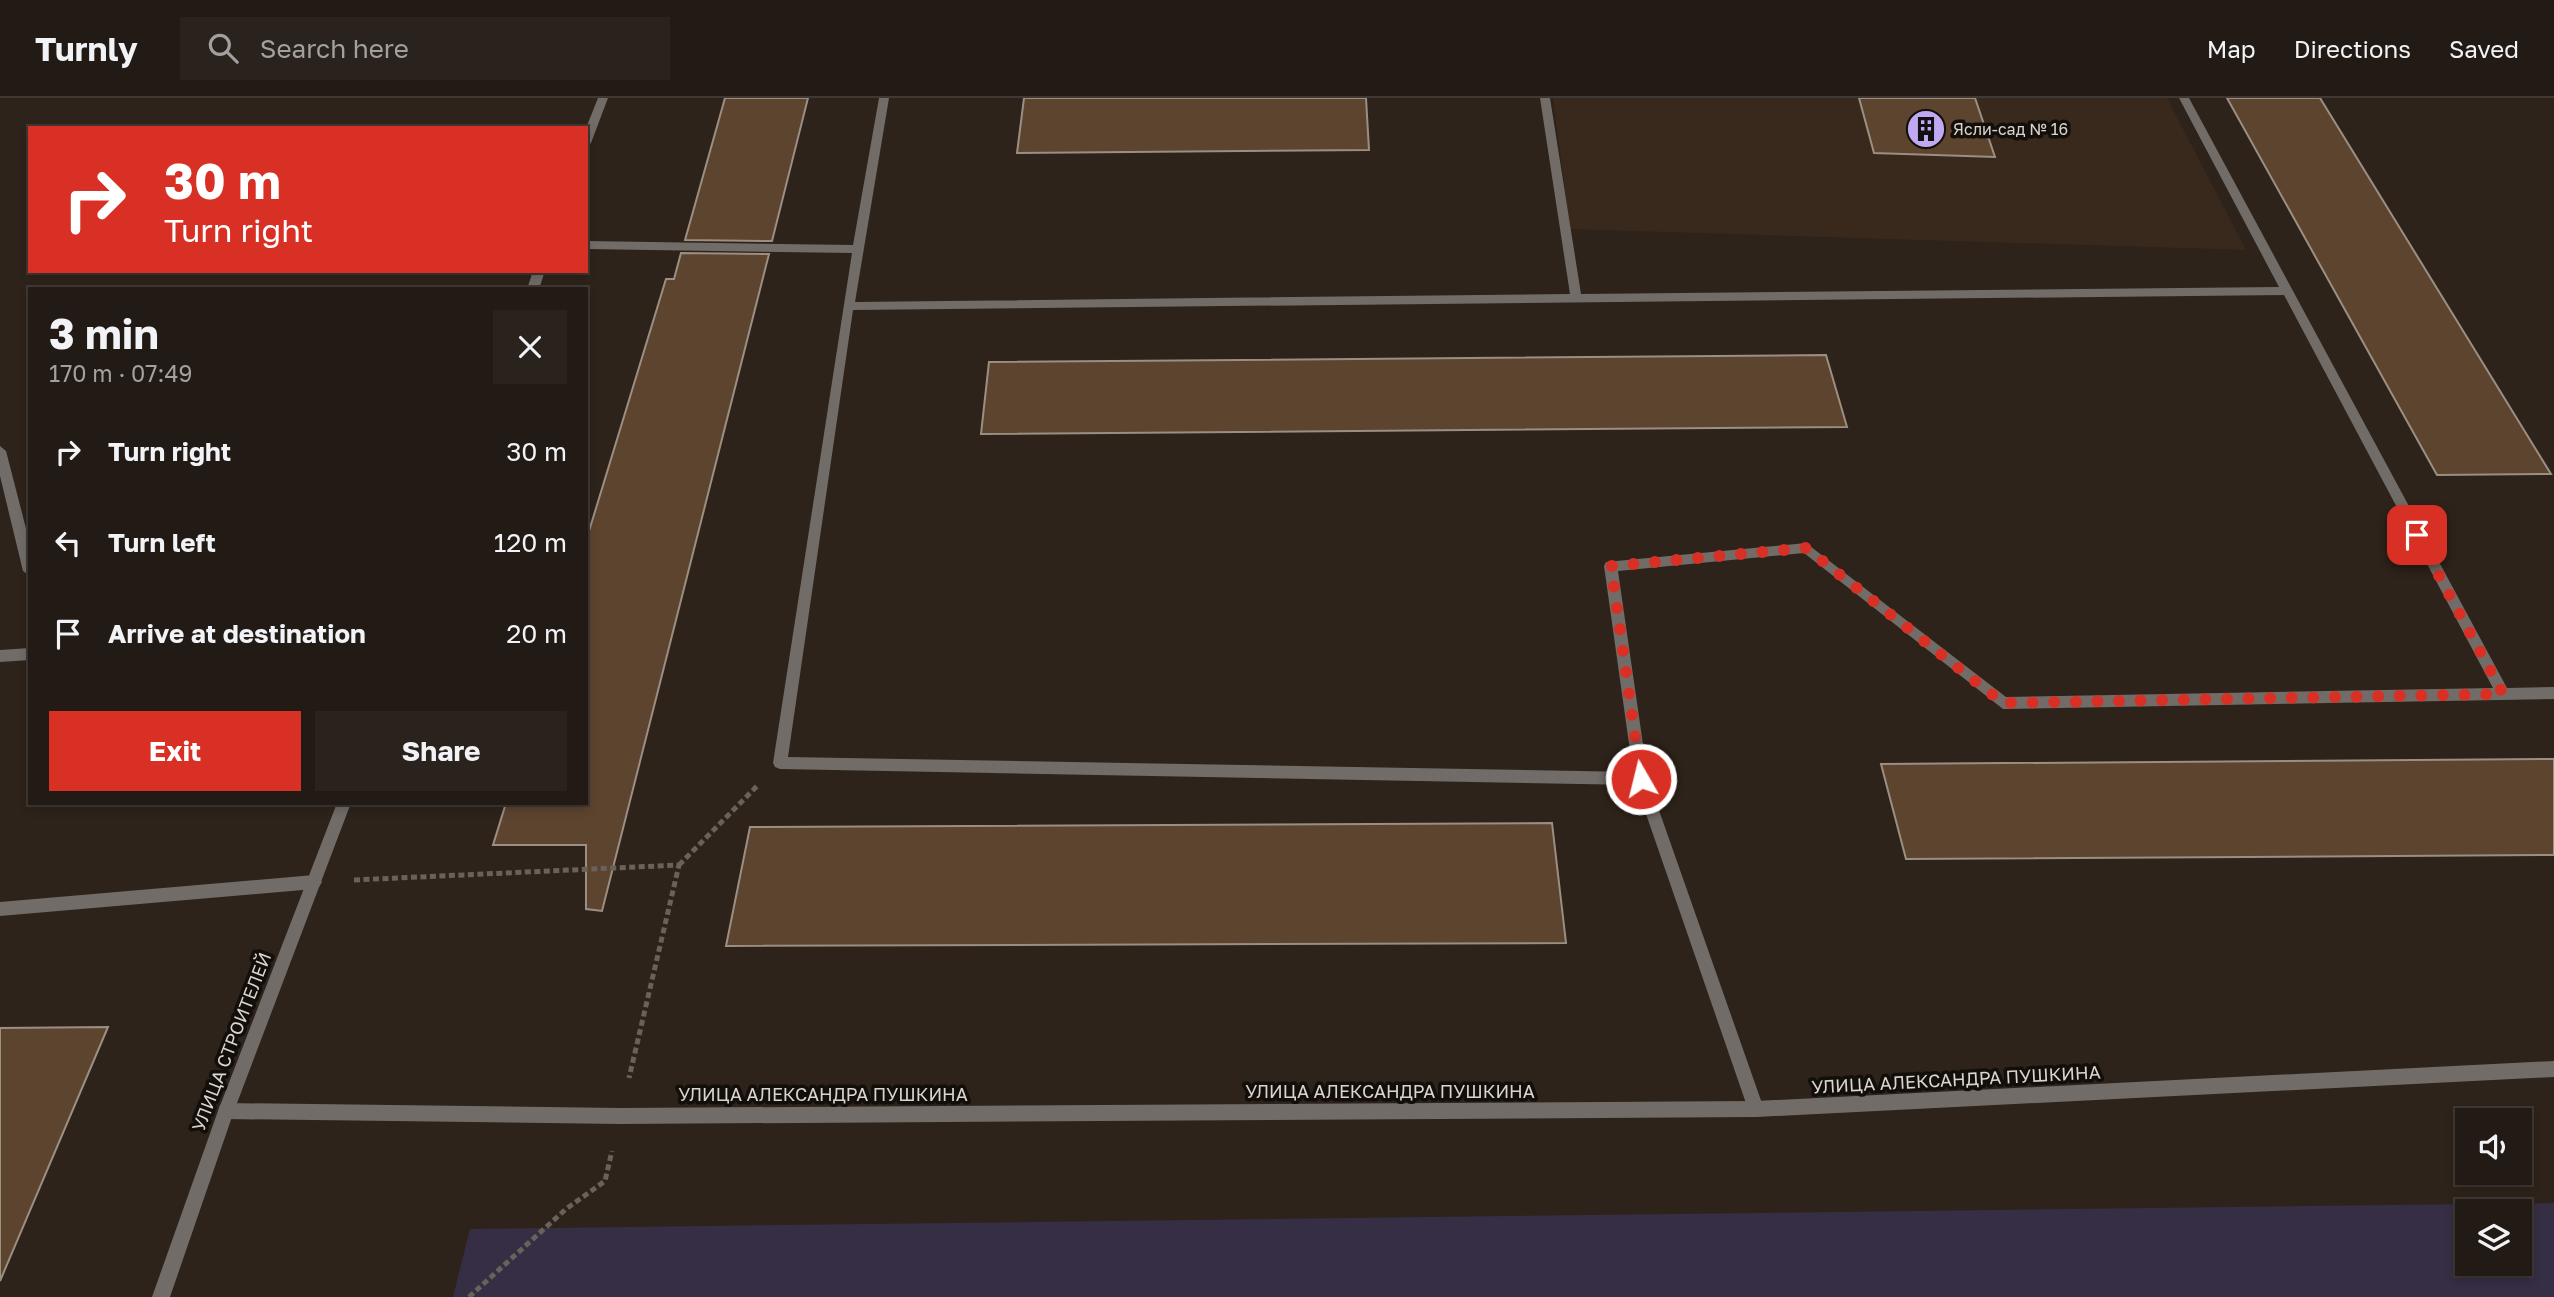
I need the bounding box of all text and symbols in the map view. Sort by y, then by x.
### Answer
search box [180,17,670,80]
text: Turnly [35,29,138,68]
icon: search [204,29,242,67]
text: Search here [260,33,409,64]
text: Map [2207,34,2256,63]
text: Directions [2294,34,2411,63]
text: Saved [2449,34,2519,63]
building icon: Ясли-сад № 16 [1905,108,1947,150]
place label: Ясли-сад № 16 [1953,119,2068,139]
text: 30 m [164,151,281,210]
icon: right [49,154,140,245]
text: Turn right [164,211,313,249]
text: 3 min [49,308,159,358]
button: close [493,310,567,384]
text: 170 m · 07:49 [49,359,192,387]
icon: right [49,433,87,471]
text: Turn right [108,436,231,467]
text: 30 m [506,436,567,467]
pin [2387,505,2447,565]
icon: arrive [2398,516,2436,554]
icon: left [49,524,87,562]
text: Turn left [108,527,216,558]
text: 120 m [494,527,567,558]
icon: arrive [49,615,87,653]
text: Arrive at destination [108,618,366,649]
text: 20 m [506,618,567,649]
button: Exit [49,711,301,791]
button: Share [315,711,567,791]
position arrow [1604,742,1678,816]
street label: УЛИЦА СТРОИТЕЛЕЙ [187,949,275,1134]
street label: УЛИЦА АЛЕКСАНДРА ПУШКИНА [1811,1060,2101,1098]
street label: УЛИЦА АЛЕКСАНДРА ПУШКИНА [1245,1080,1535,1102]
street label: УЛИЦА АЛЕКСАНДРА ПУШКИНА [678,1083,968,1105]
map controls [2455,1108,2532,1276]
button: sound [2455,1108,2532,1185]
button: layers [2455,1199,2532,1276]

